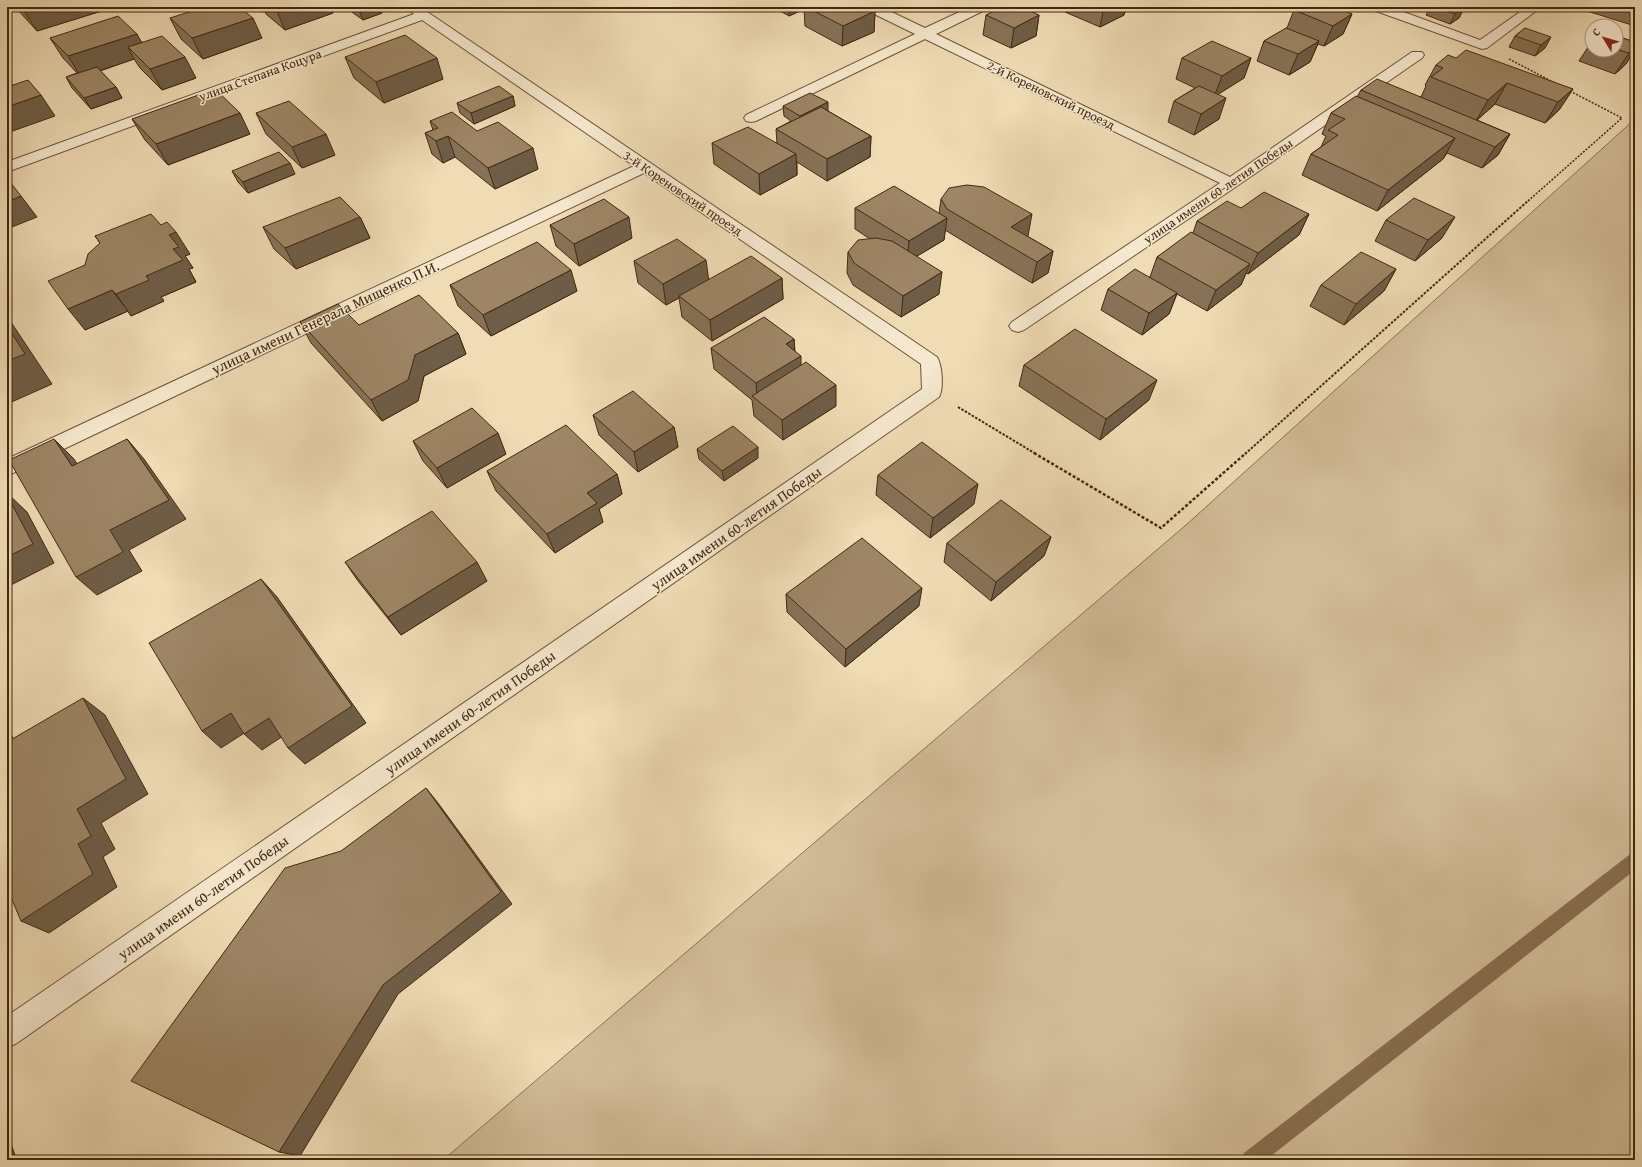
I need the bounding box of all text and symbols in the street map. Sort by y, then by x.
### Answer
north arrow [1584,18,1624,58]
text: С [1588,24,1604,39]
street label: улица Степана Коцура [195,44,325,106]
street label: 2-й Кореновский проезд [984,56,1118,134]
street label: улица имени 60-летия Победы [1139,134,1297,249]
street label: 3-й Кореновский проезд [620,146,746,240]
street label: улица имени Генерала Мищенко П.И. [207,255,442,380]
street label: улица имени 60-летия Победы [646,461,826,596]
street label: улица имени 60-летия Победы [380,645,560,780]
street label: улица имени 60-летия Победы [113,830,293,965]

